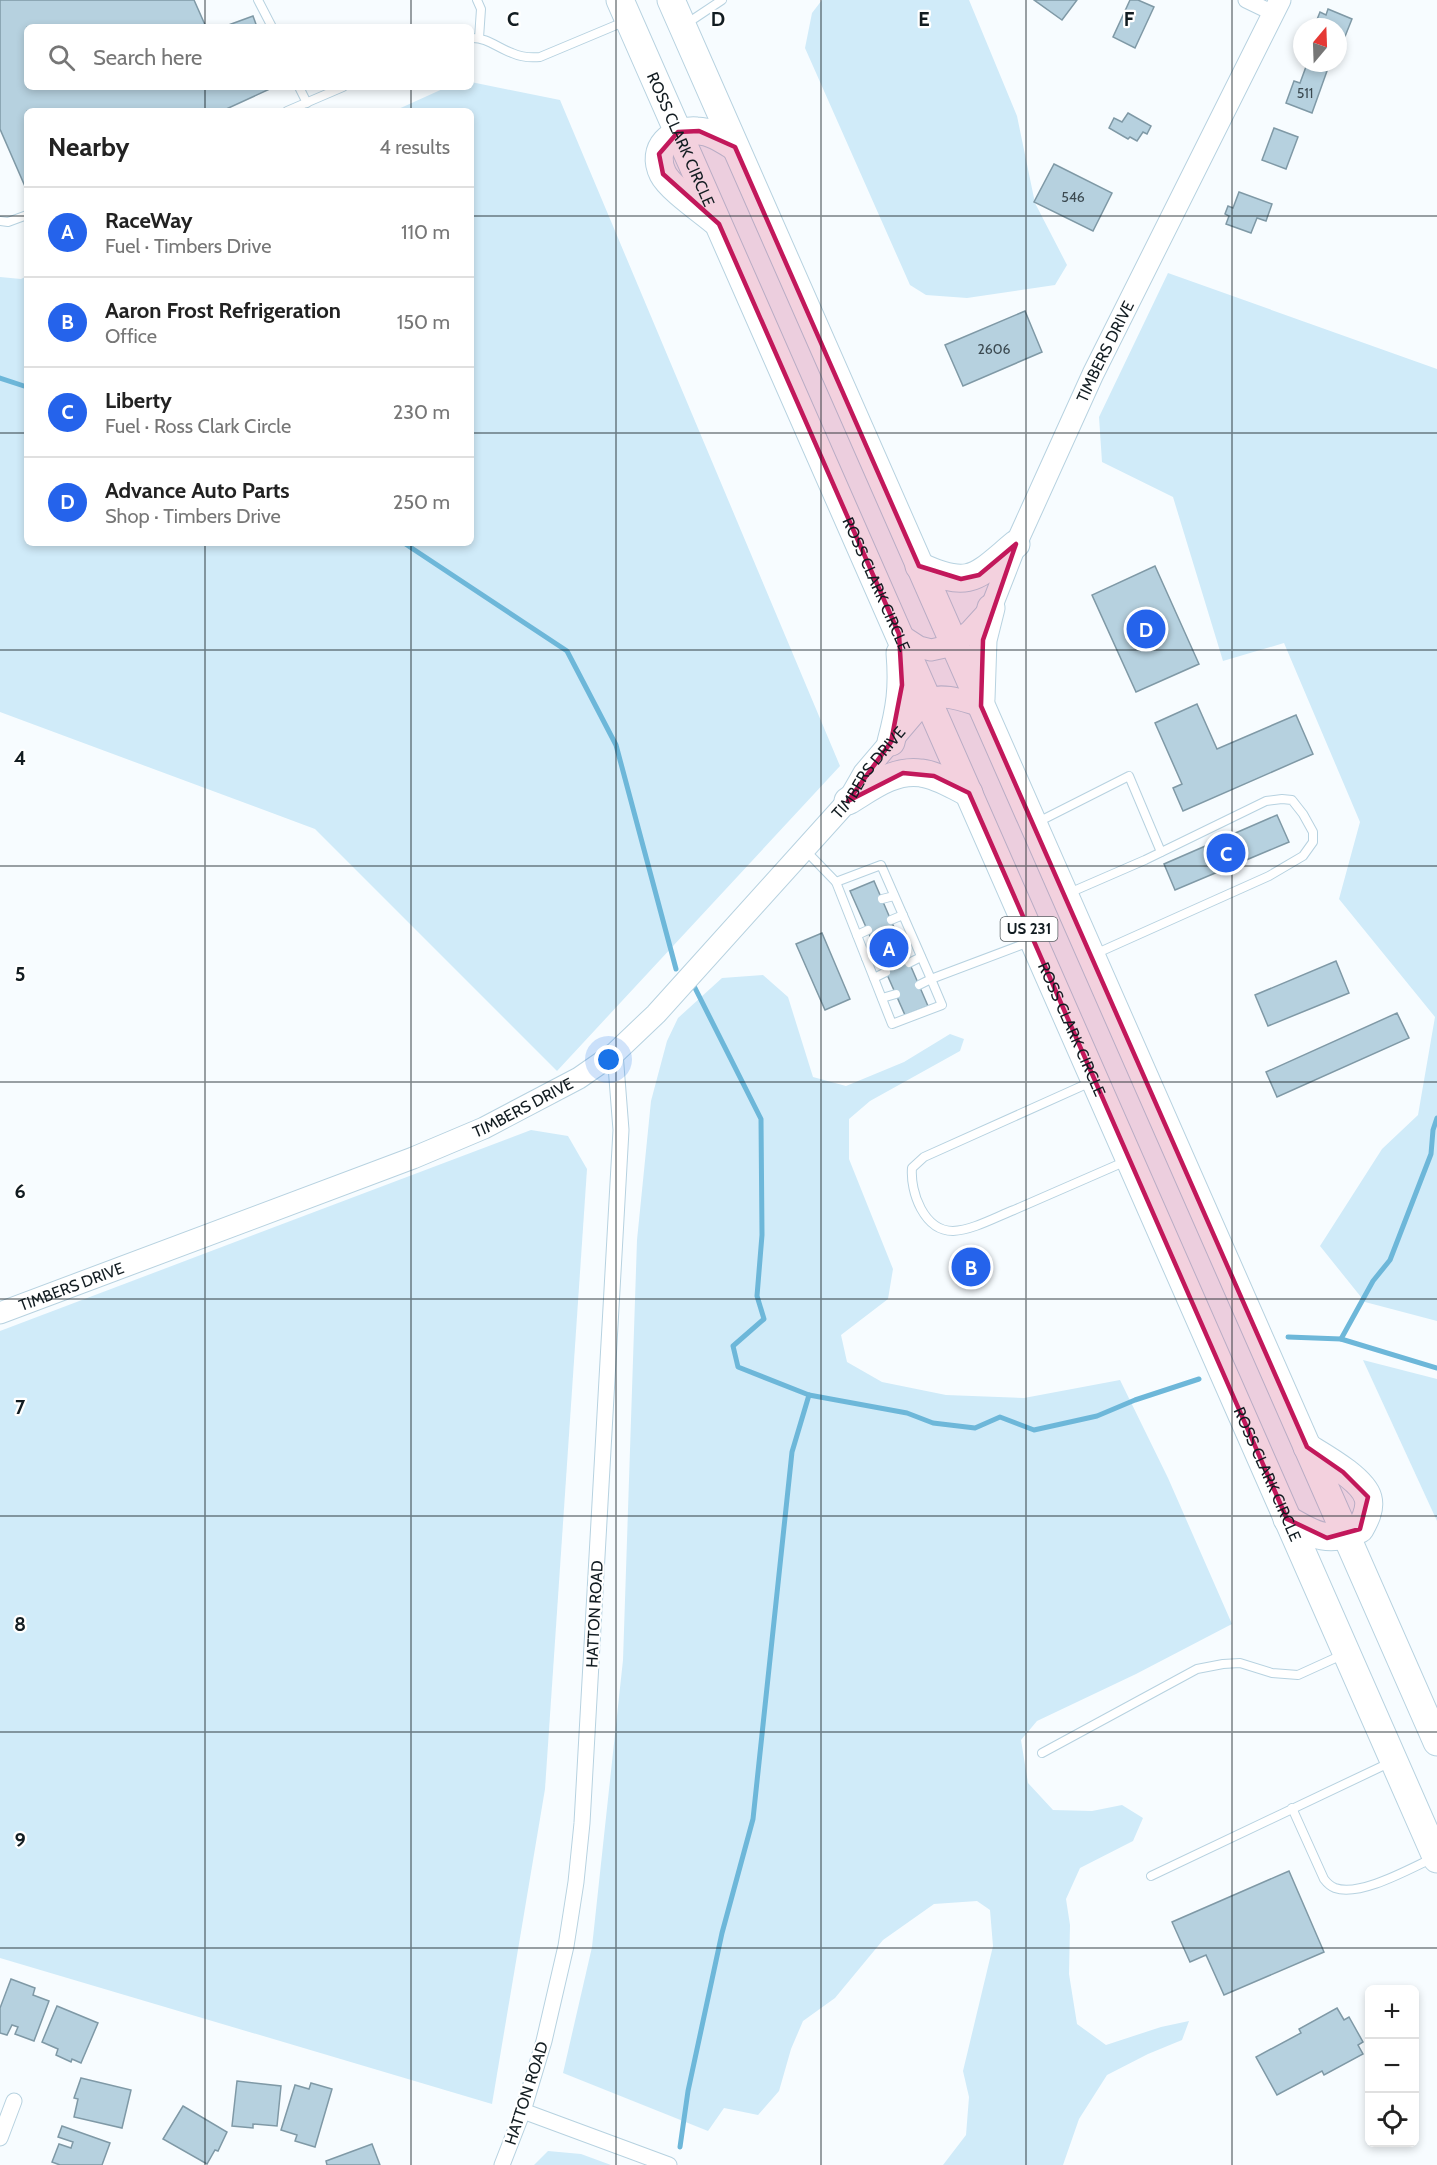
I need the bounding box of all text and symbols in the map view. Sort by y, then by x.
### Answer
text: C [507,7,519,31]
text: D [711,7,725,31]
text: E [918,7,930,31]
text: F [1124,7,1135,31]
north arrow [1293,18,1347,72]
search box [24,24,474,90]
icon: search [45,41,78,74]
text: Search here [93,44,202,71]
street label: ROSS CLARK CIRCLE [643,69,719,210]
house number: 511 [1297,84,1313,102]
text: Nearby [48,131,129,163]
text: 4 results [379,135,450,159]
house number: 546 [1061,188,1085,206]
text: RaceWay [105,207,193,234]
text: A [61,220,74,244]
text: 110 m [401,220,450,244]
text: Fuel · Timbers Drive [105,234,271,258]
text: Aaron Frost Refrigeration [105,297,341,324]
street label: TIMBERS DRIVE [1073,298,1138,405]
text: B [61,310,74,334]
text: 150 m [397,310,450,334]
text: Office [105,324,157,348]
house number: 2606 [977,340,1011,358]
text: Liberty [105,387,172,414]
text: C [61,400,74,424]
text: 230 m [393,400,450,424]
text: Fuel · Ross Clark Circle [105,414,291,438]
text: Advance Auto Parts [105,477,290,504]
text: D [60,490,75,514]
text: 250 m [393,490,450,514]
text: Shop · Timbers Drive [105,504,281,528]
street label: ROSS CLARK CIRCLE [838,514,914,654]
pin: D [1126,606,1166,652]
street label: TIMBERS DRIVE [828,723,909,823]
text: 4 [14,746,26,770]
pin: C [1206,830,1246,876]
road number: US 231 [1000,917,1058,941]
pin: A [870,926,908,970]
street label: ROSS CLARK CIRCLE [1034,959,1110,1099]
text: 5 [15,962,25,986]
your location [594,1045,623,1074]
street label: TIMBERS DRIVE [470,1074,576,1142]
text: 6 [14,1179,26,1203]
pin: B [952,1244,990,1290]
street label: TIMBERS DRIVE [16,1258,127,1315]
text: 7 [15,1395,26,1419]
street label: ROSS CLARK CIRCLE [1229,1404,1305,1544]
street label: HATTON ROAD [582,1560,607,1668]
text: 8 [14,1612,26,1636]
text: 9 [14,1828,26,1852]
map controls [1365,1985,1419,2147]
button: + [1365,1985,1419,2039]
street label: HATTON ROAD [501,2039,552,2147]
button: − [1365,2039,1419,2093]
button: locate [1365,2093,1419,2147]

